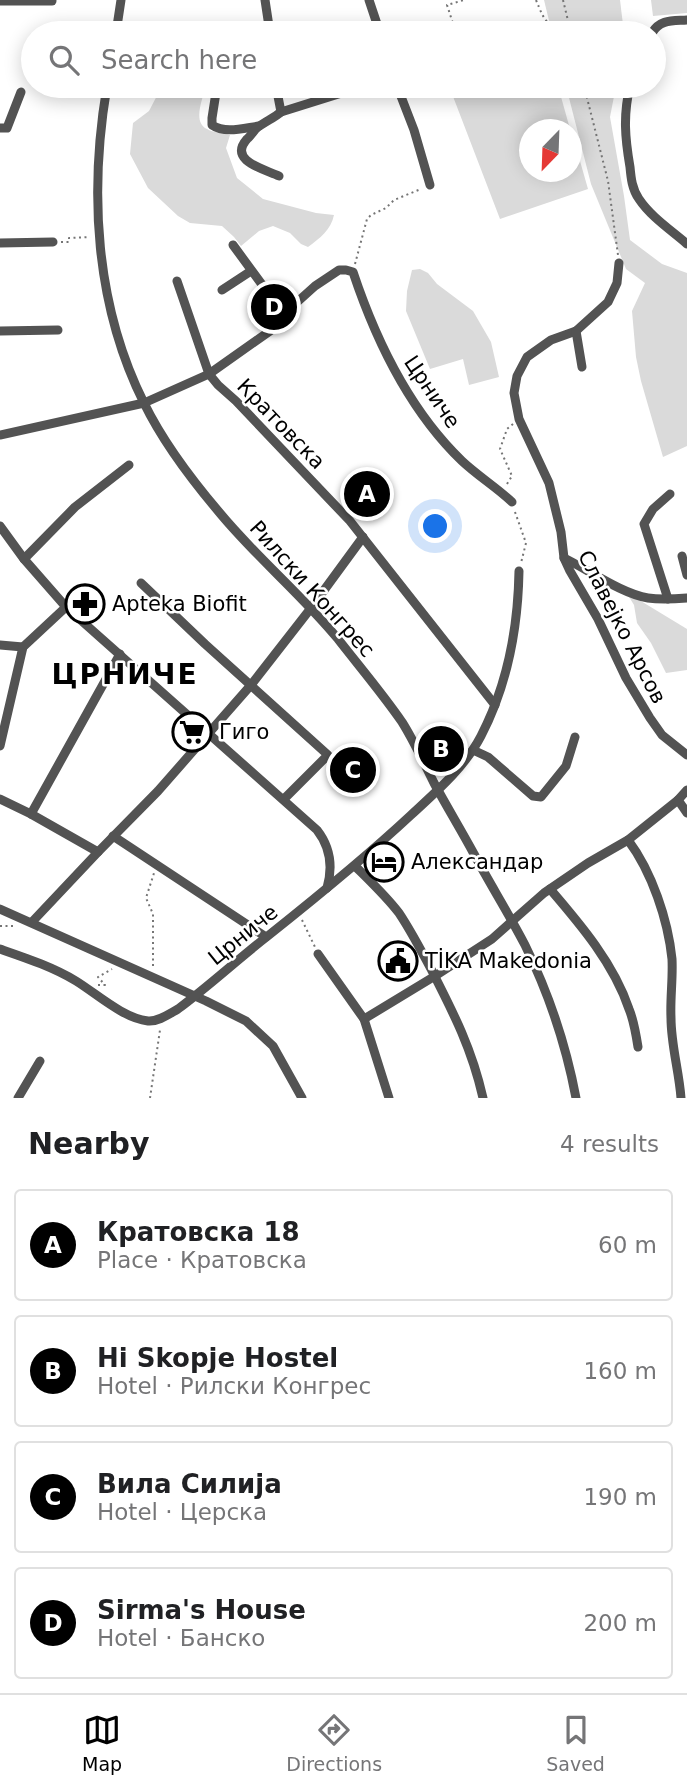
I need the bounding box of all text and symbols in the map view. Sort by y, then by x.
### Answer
search box [21,21,666,98]
icon: search [45,41,83,79]
text: Search here [101,45,257,75]
north arrow [519,119,582,182]
pin: D [251,281,297,333]
street label: Црниче [399,351,465,433]
street label: Кратовска [232,374,330,474]
pin: A [344,468,390,520]
your location [418,509,452,543]
street label: Рилски Конгрес [245,516,379,662]
street label: Славејко Арсов [573,546,671,708]
pharmacy icon: Apteka Biofit [64,583,106,625]
place label: Apteka Biofit [112,592,247,616]
district label: ЦРНИЧЕ [51,658,199,691]
supermarket icon: Гиго [171,711,213,753]
place label: Гиго [219,720,269,744]
pin: B [418,723,464,775]
pin: C [330,744,376,796]
hotel icon: Александар [363,841,405,883]
place label: Александар [411,850,543,874]
street label: Црниче [203,900,283,970]
public building icon: TİKA Makedonia [377,940,419,982]
place label: TİKA Makedonia [424,948,592,973]
text: Nearby [28,1126,150,1161]
text: 4 results [560,1131,659,1157]
text: Кратовска 18 [97,1217,300,1247]
text: A [44,1232,62,1258]
text: 60 m [598,1232,657,1258]
text: Place · Кратовска [97,1247,307,1273]
text: Hi Skopje Hostel [97,1343,338,1373]
text: B [44,1358,62,1384]
text: 160 m [583,1358,657,1384]
text: Hotel · Рилски Конгрес [97,1373,371,1399]
text: Вила Силија [97,1469,282,1499]
text: C [45,1484,61,1510]
text: 190 m [583,1484,657,1510]
text: Hotel · Церска [97,1499,267,1525]
text: Sirma's House [97,1595,306,1625]
text: D [43,1610,63,1636]
text: 200 m [583,1610,657,1636]
text: Hotel · Банско [97,1625,265,1651]
tab: Map [82,1711,122,1775]
tab: Directions [286,1711,382,1775]
tab: Saved [546,1711,605,1775]

